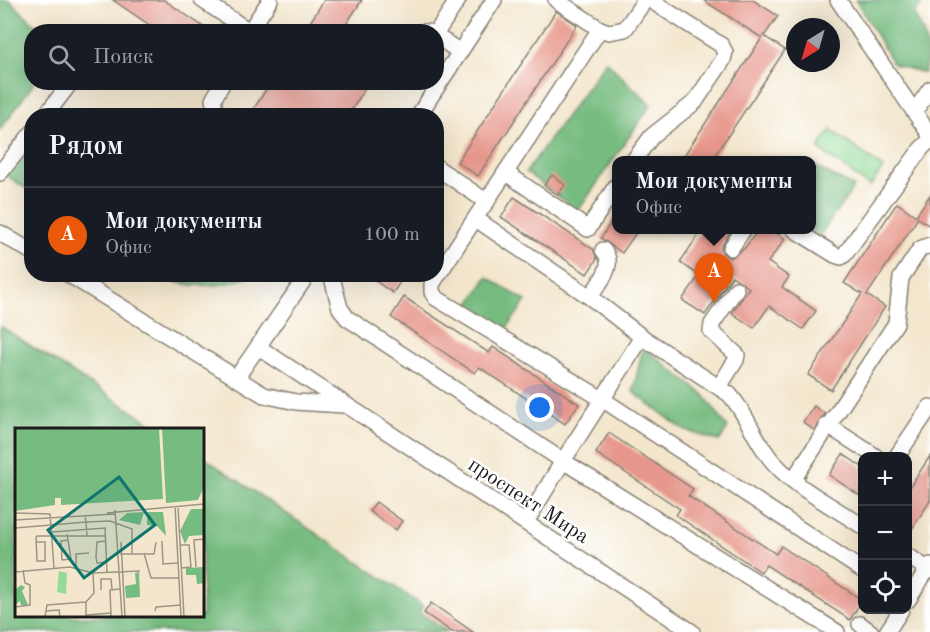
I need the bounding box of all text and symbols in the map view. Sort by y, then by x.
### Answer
north arrow [786,18,840,72]
search box [24,24,444,90]
icon: search [45,41,78,74]
text: Поиск [93,46,154,68]
text: Рядом [48,134,123,160]
popup [612,156,816,234]
text: Мои документы [635,171,793,193]
text: Офис [635,198,682,218]
text: Мои документы [105,211,263,233]
text: A [60,225,75,245]
text: 100 m [364,225,420,245]
text: Офис [105,238,152,258]
pin: A [694,254,734,303]
your location [525,393,554,422]
inset map [15,428,204,617]
map controls [858,452,912,614]
button: + [858,452,912,506]
street label: проспект Мира [464,454,592,548]
button: − [858,506,912,560]
button: locate [858,560,912,614]

